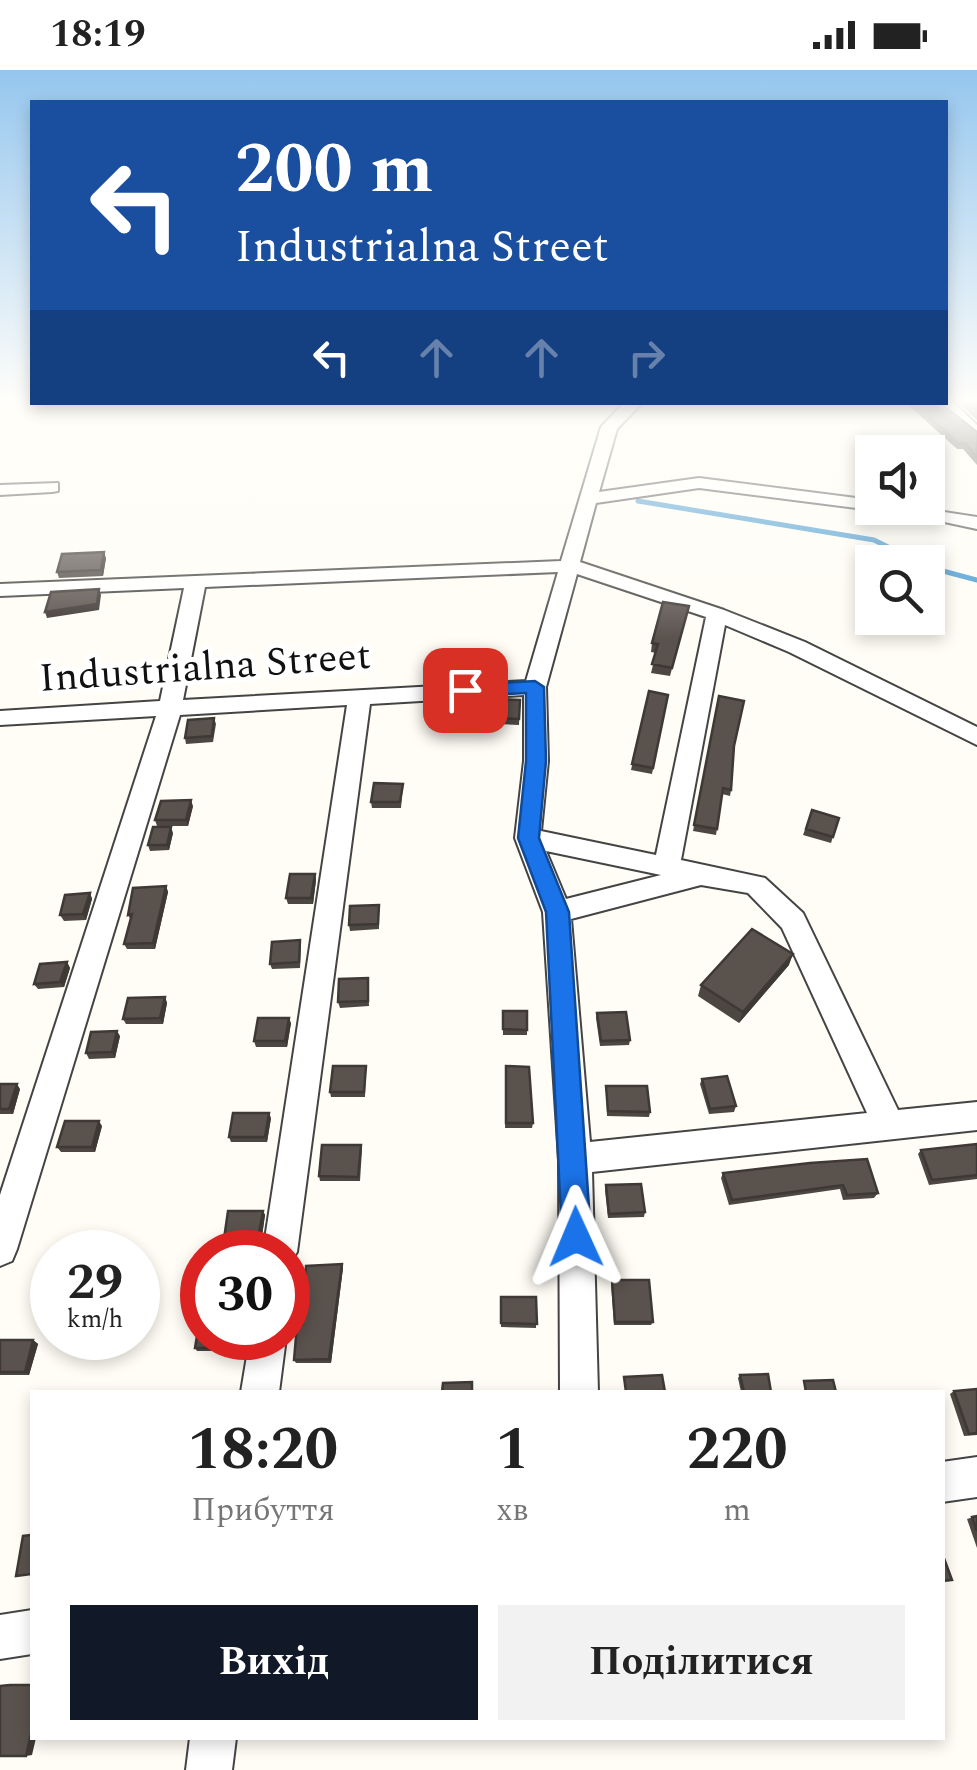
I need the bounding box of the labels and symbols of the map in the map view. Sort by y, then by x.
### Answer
street label: Industrialna Street [37,626,373,710]
pin [423,648,508,733]
position arrow [524,1185,628,1289]
speed limit sign: 30 [180,1230,310,1360]

